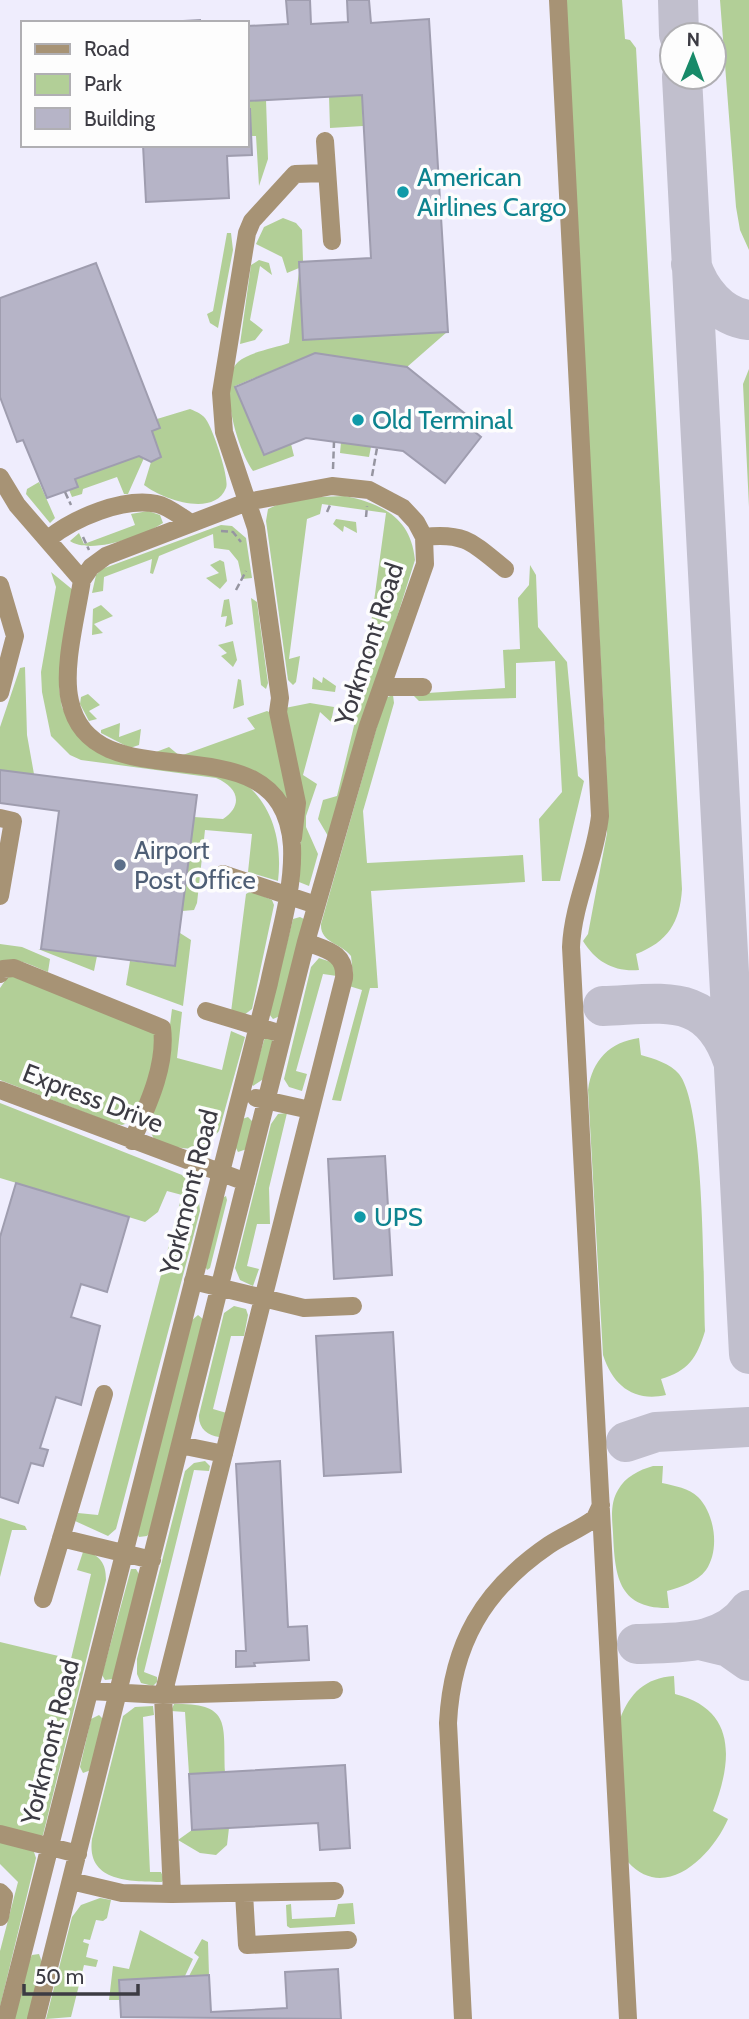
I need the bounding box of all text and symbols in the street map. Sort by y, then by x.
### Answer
legend [21,21,248,147]
north arrow [658,21,728,91]
text: N [686,28,700,51]
text: Road [84,36,130,61]
text: Park [84,71,122,96]
text: Building [84,106,156,131]
place label: American Airlines Cargo [417,161,567,223]
marker: American Airlines Cargo [395,184,411,200]
place label: Old Terminal [372,404,513,436]
marker: Old Terminal [350,412,366,428]
street label: Yorkmont Road [327,559,410,730]
place label: Airport Post Office [134,834,256,896]
marker: Airport Post Office [112,857,128,873]
street label: Express Drive [18,1057,168,1139]
street label: Yorkmont Road [153,1106,225,1279]
place label: UPS [374,1201,423,1233]
marker: UPS [352,1209,368,1225]
street label: Yorkmont Road [14,1656,86,1829]
scale bar [24,1952,138,1996]
text: 50 m [35,1964,84,1989]

